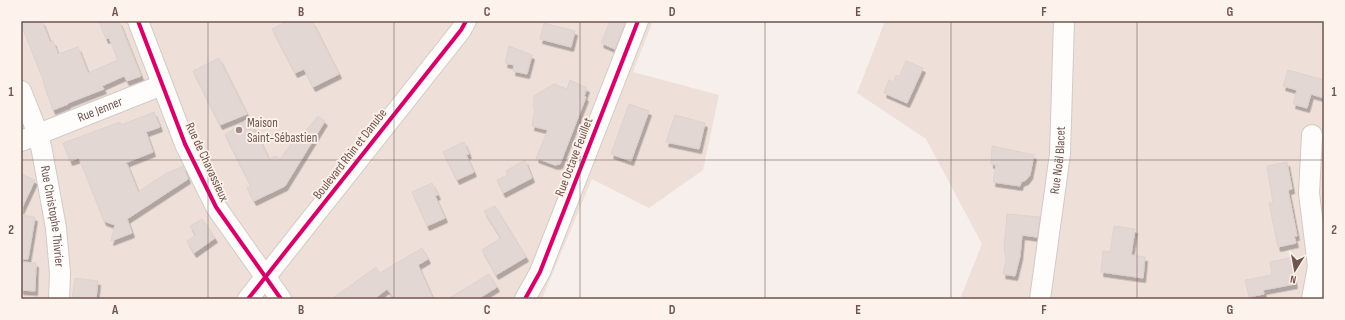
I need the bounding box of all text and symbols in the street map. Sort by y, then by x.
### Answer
text: A [111,4,119,20]
text: B [298,4,304,20]
text: C [484,4,491,20]
text: D [669,4,676,20]
text: E [855,4,861,20]
text: F [1041,4,1047,20]
text: G [1227,4,1234,20]
text: 1 [8,84,14,100]
text: 1 [1331,84,1337,100]
street label: Rue Jenner [75,93,125,126]
street label: Boulevard Rhin et Danube [310,105,390,203]
place label: Maison Saint-Sébastien [247,115,317,146]
street label: Rue Octave Feuillet [552,115,596,199]
street label: Rue de Chavassieux [182,120,232,204]
marker: Maison Saint-Sébastien [234,125,244,135]
street label: Rue Noël Blacet [1047,126,1069,195]
street label: Rue Christophe Thivrier [37,164,67,268]
text: 2 [8,222,14,238]
text: 2 [1331,222,1337,238]
north arrow [1275,250,1315,290]
text: N [1289,272,1297,286]
text: A [111,302,119,318]
text: B [298,302,304,318]
text: C [484,302,491,318]
text: D [669,302,676,318]
text: E [855,302,861,318]
text: F [1041,302,1047,318]
text: G [1227,302,1234,318]

